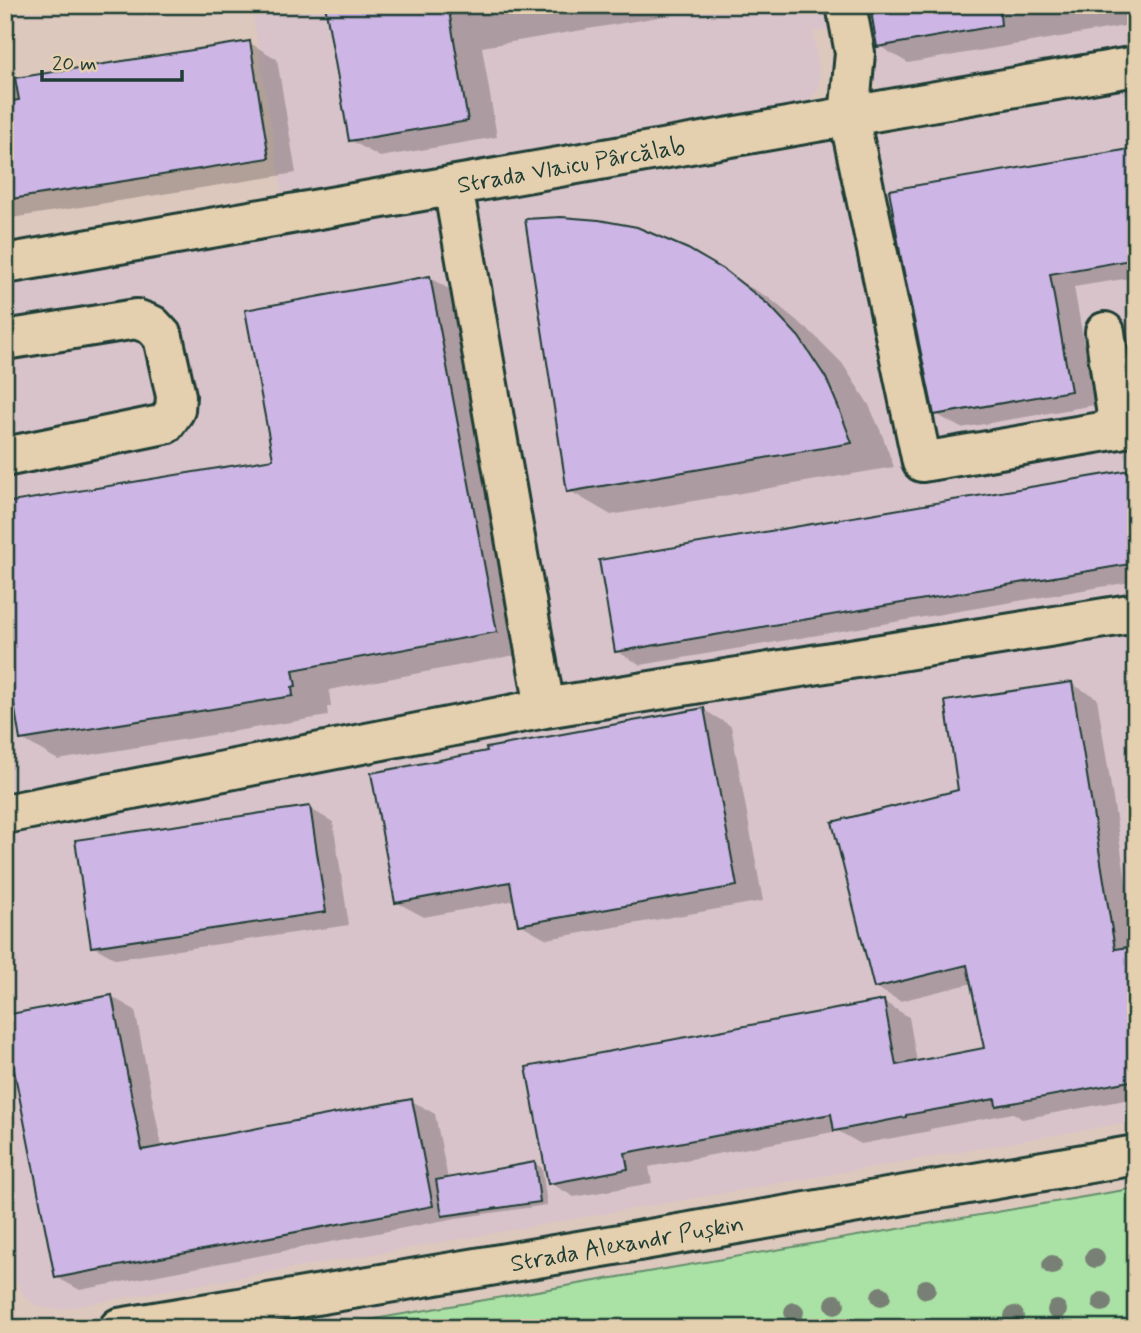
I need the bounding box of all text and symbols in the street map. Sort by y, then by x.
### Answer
scale bar [42,38,182,82]
text: 20 m [52,50,97,78]
street label: Strada Vlaicu Pârcălab [455,131,687,202]
street label: Strada Alexandr Pușkin [508,1209,746,1280]

